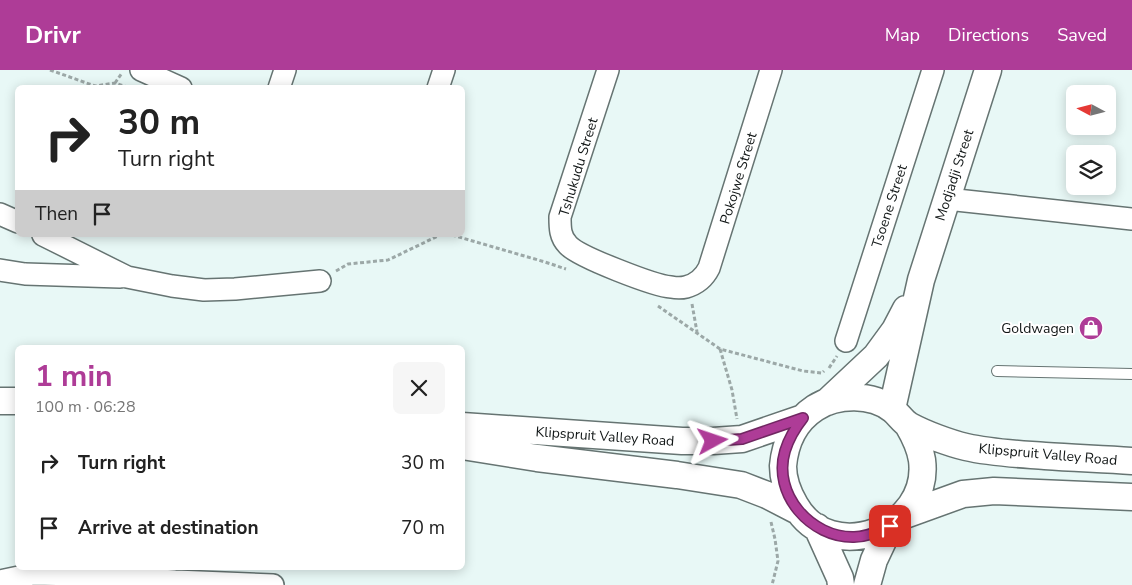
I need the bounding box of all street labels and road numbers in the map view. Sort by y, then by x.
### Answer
street label: Tshukudu Street [554,115,603,219]
street label: Modjadji Street [931,127,978,223]
street label: Pokojwe Street [715,130,762,226]
street label: Tsoene Street [867,162,912,250]
street label: Klipspruit Valley Road [535,422,675,451]
street label: Klipspruit Valley Road [978,439,1118,470]

